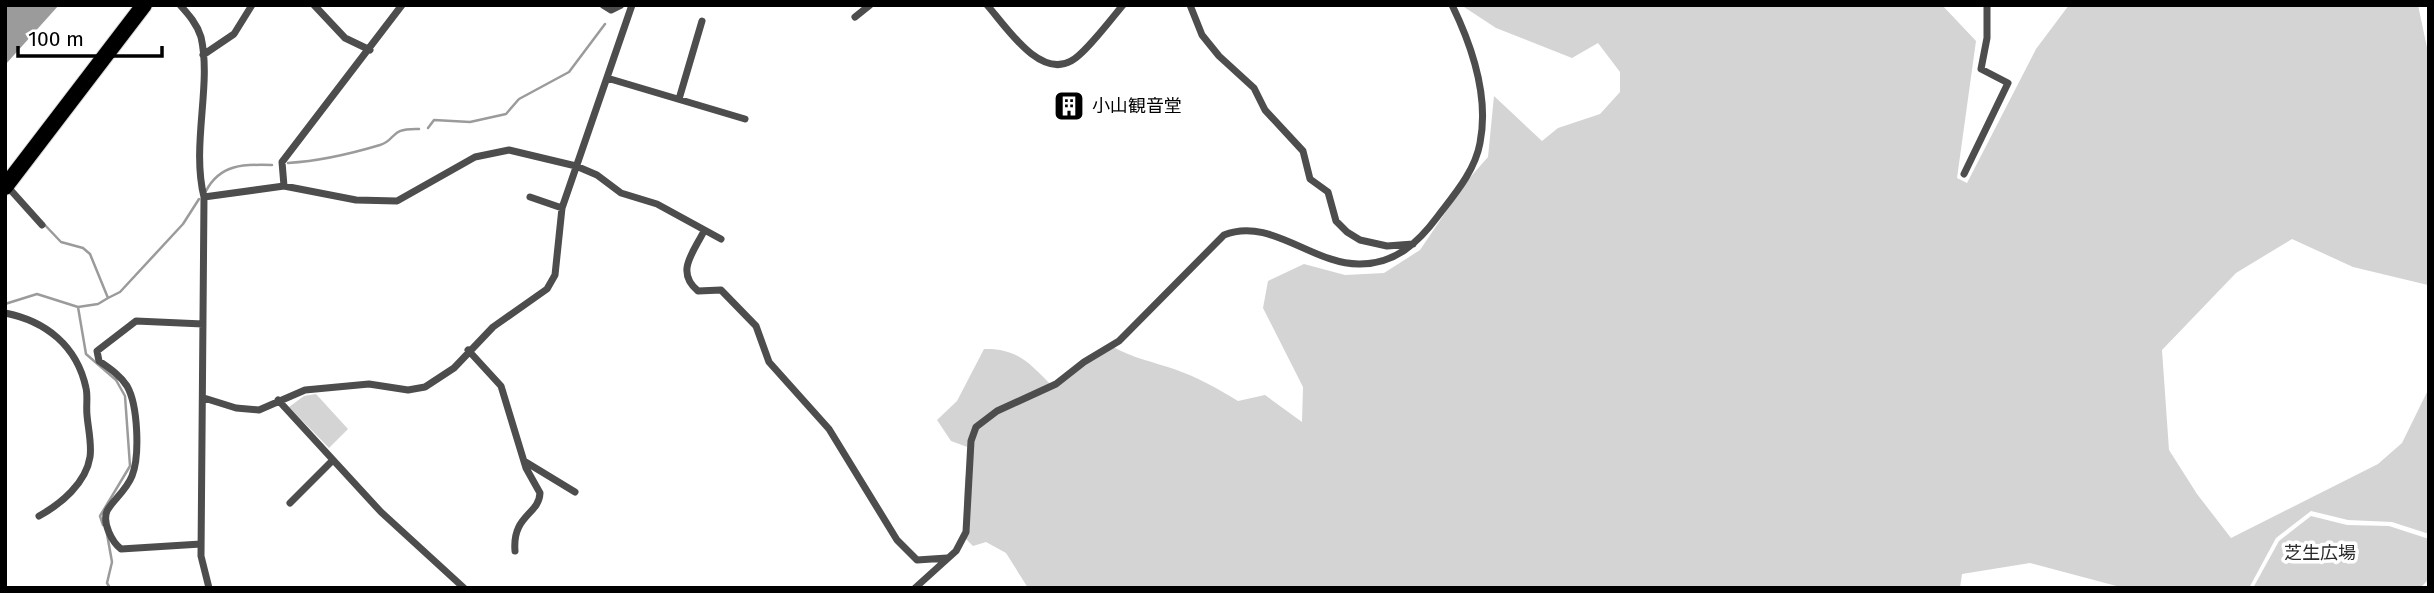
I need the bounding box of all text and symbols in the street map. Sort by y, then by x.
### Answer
scale bar [18,14,161,58]
text: 100 m [28,26,84,52]
building icon: 小山観音堂 [1052,89,1086,123]
place label: 小山観音堂 [1092,95,1182,117]
park label: 芝生広場 [2284,542,2356,564]

